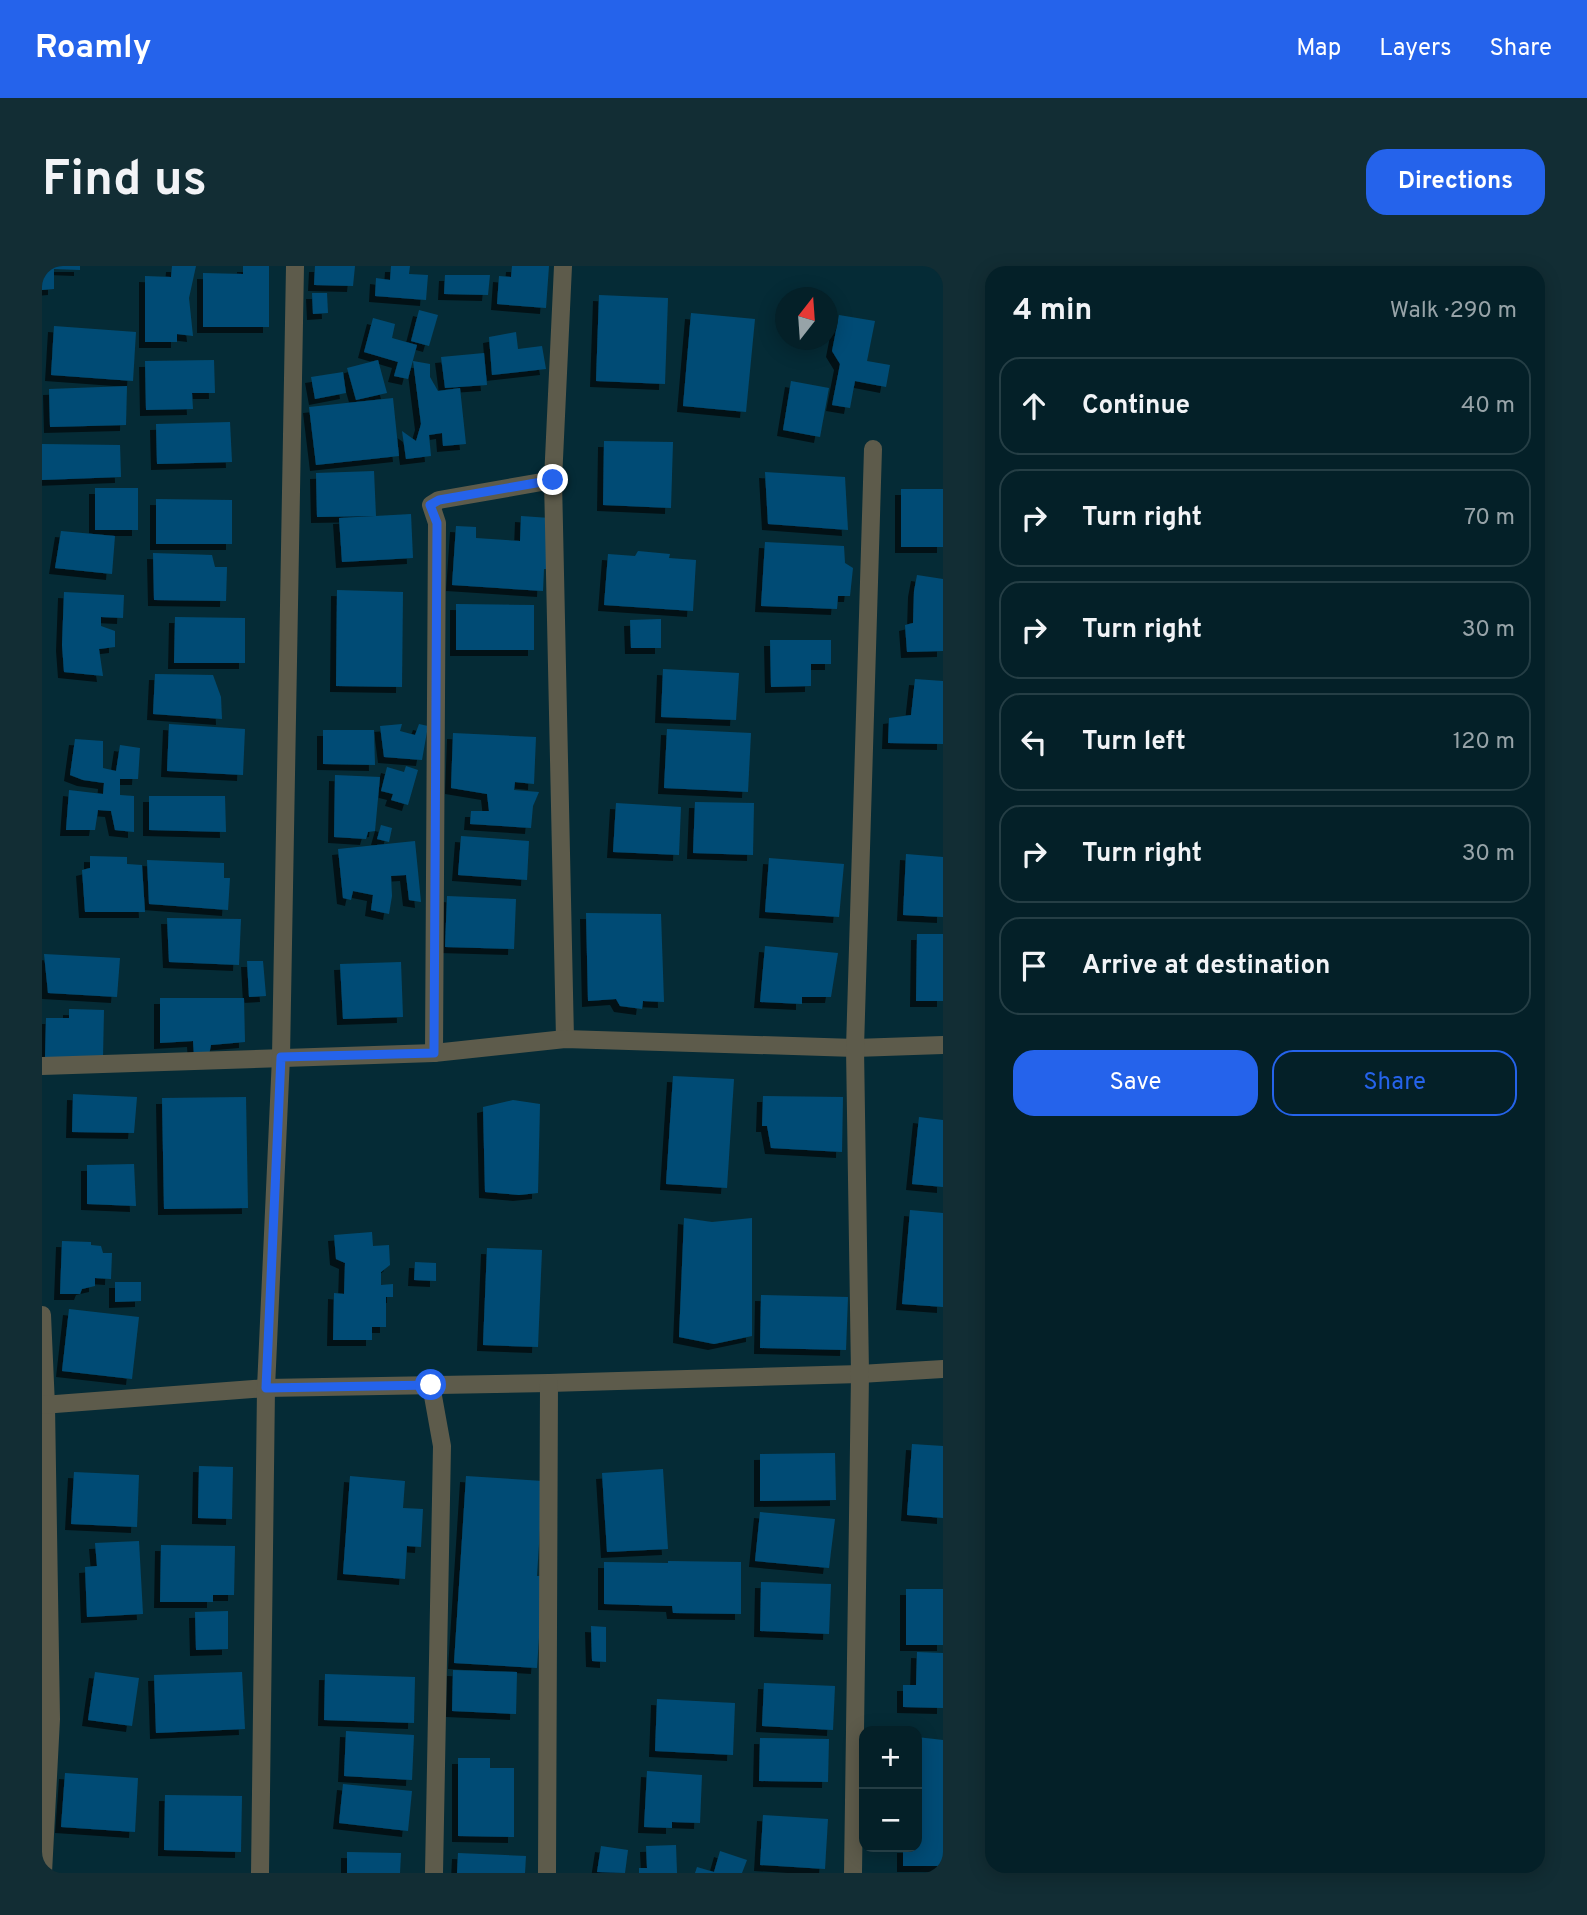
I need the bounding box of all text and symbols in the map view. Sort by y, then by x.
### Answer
text: Roamly [35,28,151,70]
text: Map [1296,34,1341,64]
text: Layers [1379,34,1451,64]
text: Share [1489,34,1552,64]
button: Directions [1366,149,1545,215]
text: Find us [42,151,207,213]
north arrow [775,287,838,350]
text: 4 min [1013,293,1092,330]
text: Walk · 290 m [1390,297,1517,326]
icon: ahead [1015,387,1053,425]
text: Continue [1082,390,1190,423]
text: 40 m [1461,392,1515,421]
route end [537,464,568,495]
icon: right [1015,499,1053,537]
text: Turn right [1082,502,1202,535]
text: 70 m [1464,504,1515,533]
icon: right [1015,611,1053,649]
text: Turn right [1082,614,1202,647]
text: 30 m [1462,616,1515,645]
icon: left [1015,723,1053,761]
text: Turn left [1082,726,1186,759]
text: 120 m [1453,728,1515,757]
icon: right [1015,835,1053,873]
text: Turn right [1082,838,1202,871]
text: 30 m [1462,840,1515,869]
icon: arrive [1015,947,1053,985]
text: Arrive at destination [1082,950,1330,983]
button: Save [1013,1050,1258,1116]
button: Share [1272,1050,1517,1116]
route start [415,1369,446,1400]
map controls [859,1726,922,1852]
button: + [859,1726,922,1789]
button: − [859,1789,922,1852]

